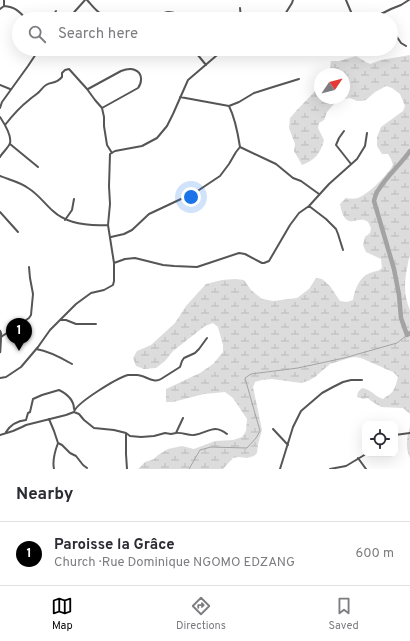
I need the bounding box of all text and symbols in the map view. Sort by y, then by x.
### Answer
search box [12,12,398,56]
icon: search [26,23,48,45]
text: Search here [58,25,138,44]
north arrow [314,68,350,104]
your location [181,187,201,207]
pin: 1 [6,318,32,351]
map controls [362,421,398,457]
button: locate [362,421,398,457]
text: Nearby [16,484,73,506]
text: Paroisse la Grâce [54,536,175,555]
text: 1 [26,546,32,562]
text: 600 m [356,546,394,562]
text: Church · Rue Dominique NGOMO EDZANG [54,555,295,571]
tab: Map [51,595,73,633]
tab: Directions [176,595,226,633]
tab: Saved [328,595,359,633]

